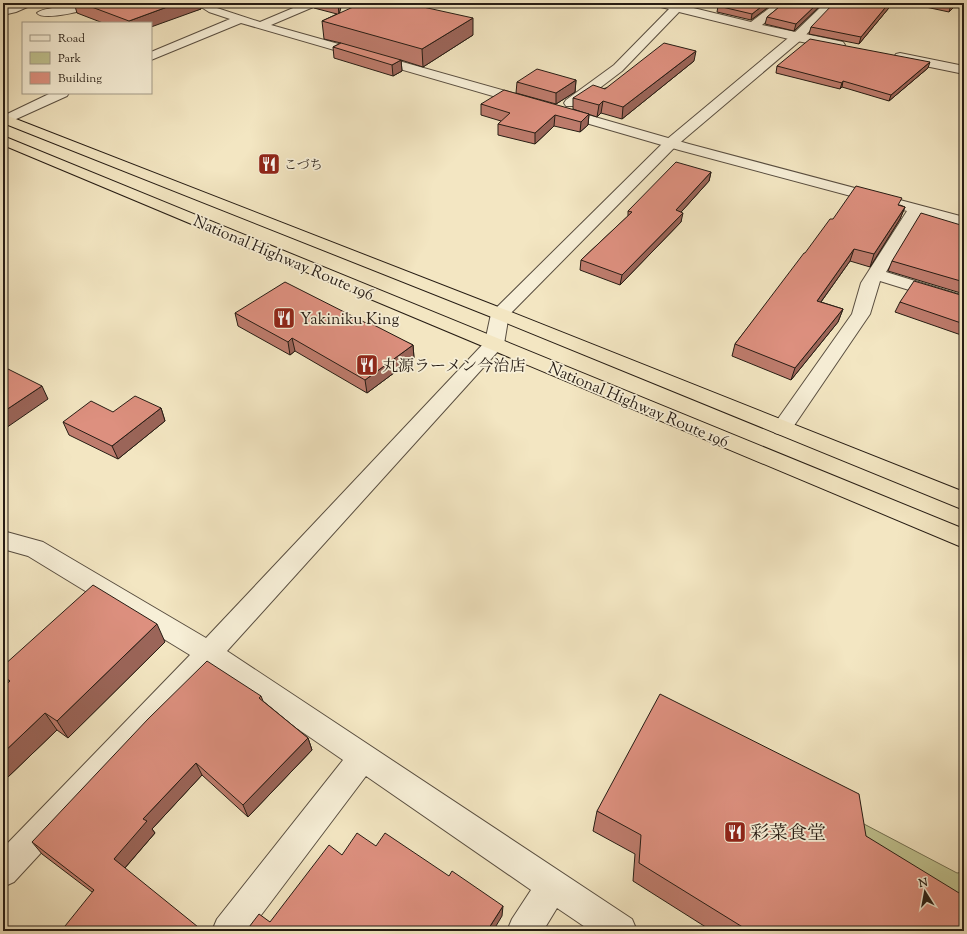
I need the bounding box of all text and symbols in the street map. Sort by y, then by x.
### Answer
legend [22,22,152,94]
text: Road [58,30,85,48]
text: Park [58,50,81,68]
text: Building [58,70,102,88]
restaurant icon: こづち [256,151,282,177]
place label: こづち [284,157,323,175]
street label: National Highway Route 196 [189,211,377,308]
restaurant icon: Yakiniku King [271,305,297,331]
place label: Yakiniku King [300,309,399,332]
restaurant icon: 丸源ラーメン今治店 [354,352,380,378]
place label: 丸源ラーメン今治店 [382,356,525,379]
street label: National Highway Route 196 [544,358,732,455]
restaurant icon: 彩菜食堂 [722,819,748,845]
place label: 彩菜食堂 [750,821,826,848]
north arrow [905,872,945,912]
text: N [916,874,929,892]

